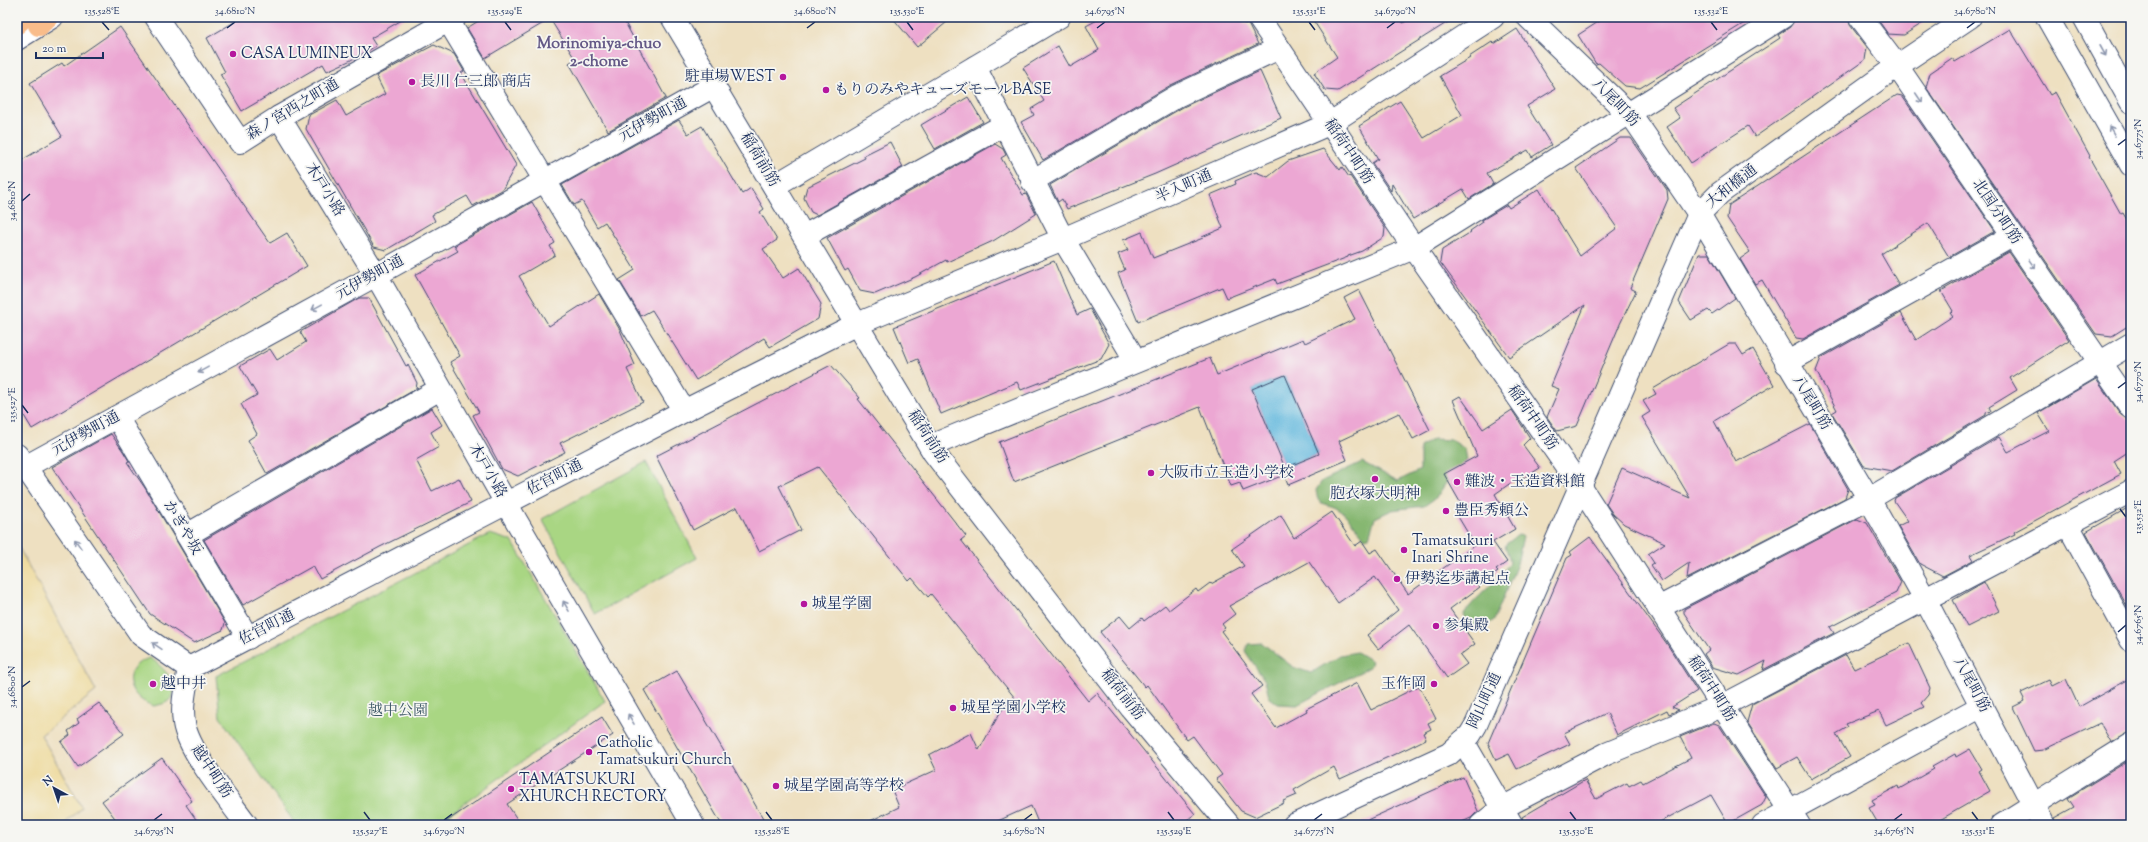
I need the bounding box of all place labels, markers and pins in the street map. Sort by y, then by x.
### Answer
place label: CASA LUMINEUX [241,44,372,65]
marker: CASA LUMINEUX [228,49,238,59]
place label: 駐車場WEST [685,67,775,88]
place label: 長川 仁三郎 商店 [420,72,531,93]
marker: 駐車場WEST [778,72,788,82]
marker: 長川 仁三郎 商店 [407,77,417,87]
place label: もりのみやキューズモールBASE [834,80,1051,101]
marker: もりのみやキューズモールBASE [821,85,831,95]
place label: 大阪市立玉造小学校 [1159,463,1294,484]
marker: 大阪市立玉造小学校 [1146,468,1156,478]
place label: 難波・玉造資料館 [1465,472,1585,493]
marker: 胞衣塚大明神 [1370,474,1380,484]
marker: 難波・玉造資料館 [1452,477,1462,487]
place label: 胞衣塚大明神 [1330,484,1420,505]
place label: 豊臣秀頼公 [1454,501,1529,522]
marker: 豊臣秀頼公 [1441,506,1451,516]
place label: Tamatsukuri Inari Shrine [1412,531,1493,569]
marker: Tamatsukuri Inari Shrine [1399,545,1409,555]
place label: 伊勢迄歩講起点 [1405,569,1510,590]
marker: 伊勢迄歩講起点 [1392,574,1402,584]
place label: 城星学園 [812,594,872,615]
marker: 城星学園 [799,599,809,609]
place label: 参集殿 [1444,616,1489,637]
marker: 参集殿 [1431,621,1441,631]
place label: 越中井 [161,674,206,695]
place label: 玉作岡 [1381,674,1426,695]
marker: 越中井 [148,679,158,689]
marker: 玉作岡 [1429,679,1439,689]
place label: 城星学園小学校 [961,698,1066,719]
marker: 城星学園小学校 [948,703,958,713]
place label: Catholic Tamatsukuri Church [597,733,732,771]
marker: Catholic Tamatsukuri Church [584,747,594,757]
place label: TAMATSUKURI XHURCH RECTORY [519,770,667,808]
place label: 城星学園高等学校 [784,776,904,797]
marker: 城星学園高等学校 [771,781,781,791]
marker: TAMATSUKURI XHURCH RECTORY [506,784,516,794]

